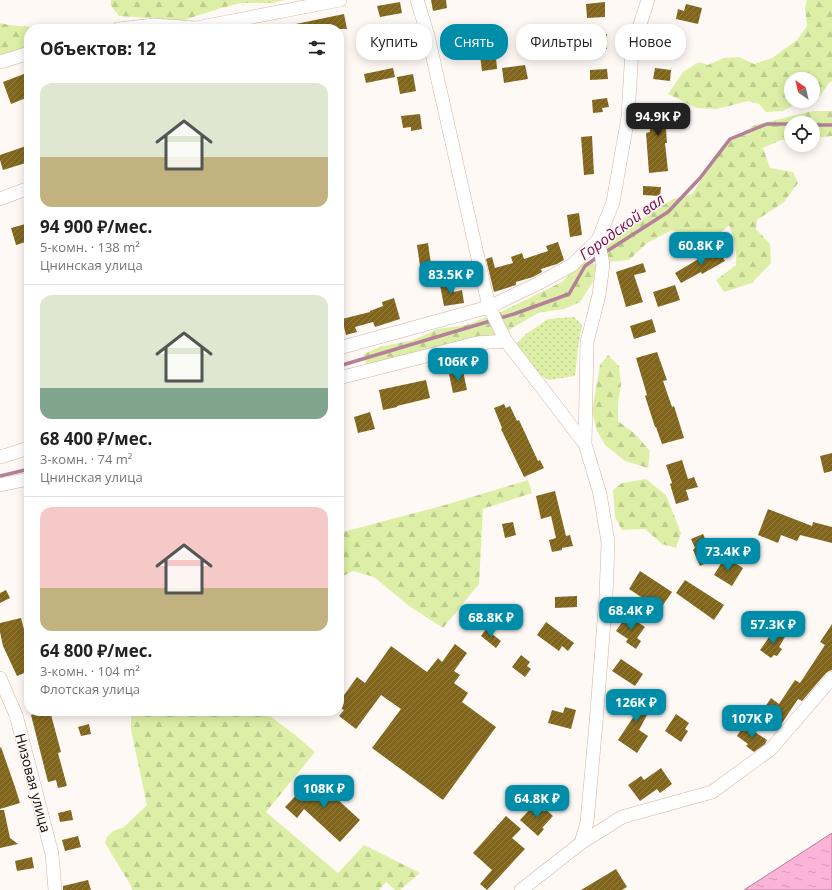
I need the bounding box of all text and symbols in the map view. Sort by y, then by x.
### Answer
chip: Купить [356,24,432,60]
chip: Снять [440,24,508,60]
chip: Фильтры [516,24,607,60]
chip: Новое [615,24,686,60]
text: Объектов: 12 [40,37,156,60]
icon: filters [306,37,328,59]
north arrow [784,72,820,108]
map controls [784,72,820,152]
pin: 94.9K ₽ [621,103,695,137]
text: 94.9K ₽ [635,107,681,125]
icon: home [148,109,220,181]
button: locate [784,116,820,152]
water label: Городской вал [575,188,668,264]
text: 94 900 ₽/мес. [40,215,152,238]
pin: 60.8K ₽ [664,232,738,266]
text: 60.8K ₽ [678,236,724,254]
text: 5-комн. · 138 m² [40,238,140,256]
text: Цнинская улица [40,256,143,274]
pin: 83.5K ₽ [414,261,488,295]
text: 83.5K ₽ [428,265,474,283]
icon: home [148,321,220,393]
pin: 106K ₽ [425,348,491,382]
text: 106K ₽ [437,352,479,370]
text: 68 400 ₽/мес. [40,427,152,450]
text: 3-комн. · 74 m² [40,450,132,468]
text: Цнинская улица [40,468,143,486]
icon: home [148,533,220,605]
pin: 73.4K ₽ [691,538,765,572]
text: 73.4K ₽ [705,542,751,560]
pin: 68.4K ₽ [594,597,668,631]
text: 68.4K ₽ [608,601,654,619]
pin: 68.8K ₽ [454,604,528,638]
text: 68.8K ₽ [468,608,514,626]
pin: 57.3K ₽ [736,611,810,645]
text: 57.3K ₽ [750,615,796,633]
text: 64 800 ₽/мес. [40,639,152,662]
text: 3-комн. · 104 m² [40,662,140,680]
text: Флотская улица [40,680,140,698]
pin: 126K ₽ [603,689,669,723]
text: 126K ₽ [615,693,657,711]
pin: 107K ₽ [719,705,785,739]
text: 107K ₽ [731,709,773,727]
street label: Низовая улица [11,731,56,835]
pin: 108K ₽ [291,775,357,809]
text: 108K ₽ [303,779,345,797]
pin: 64.8K ₽ [500,785,574,819]
text: 64.8K ₽ [514,789,560,807]

